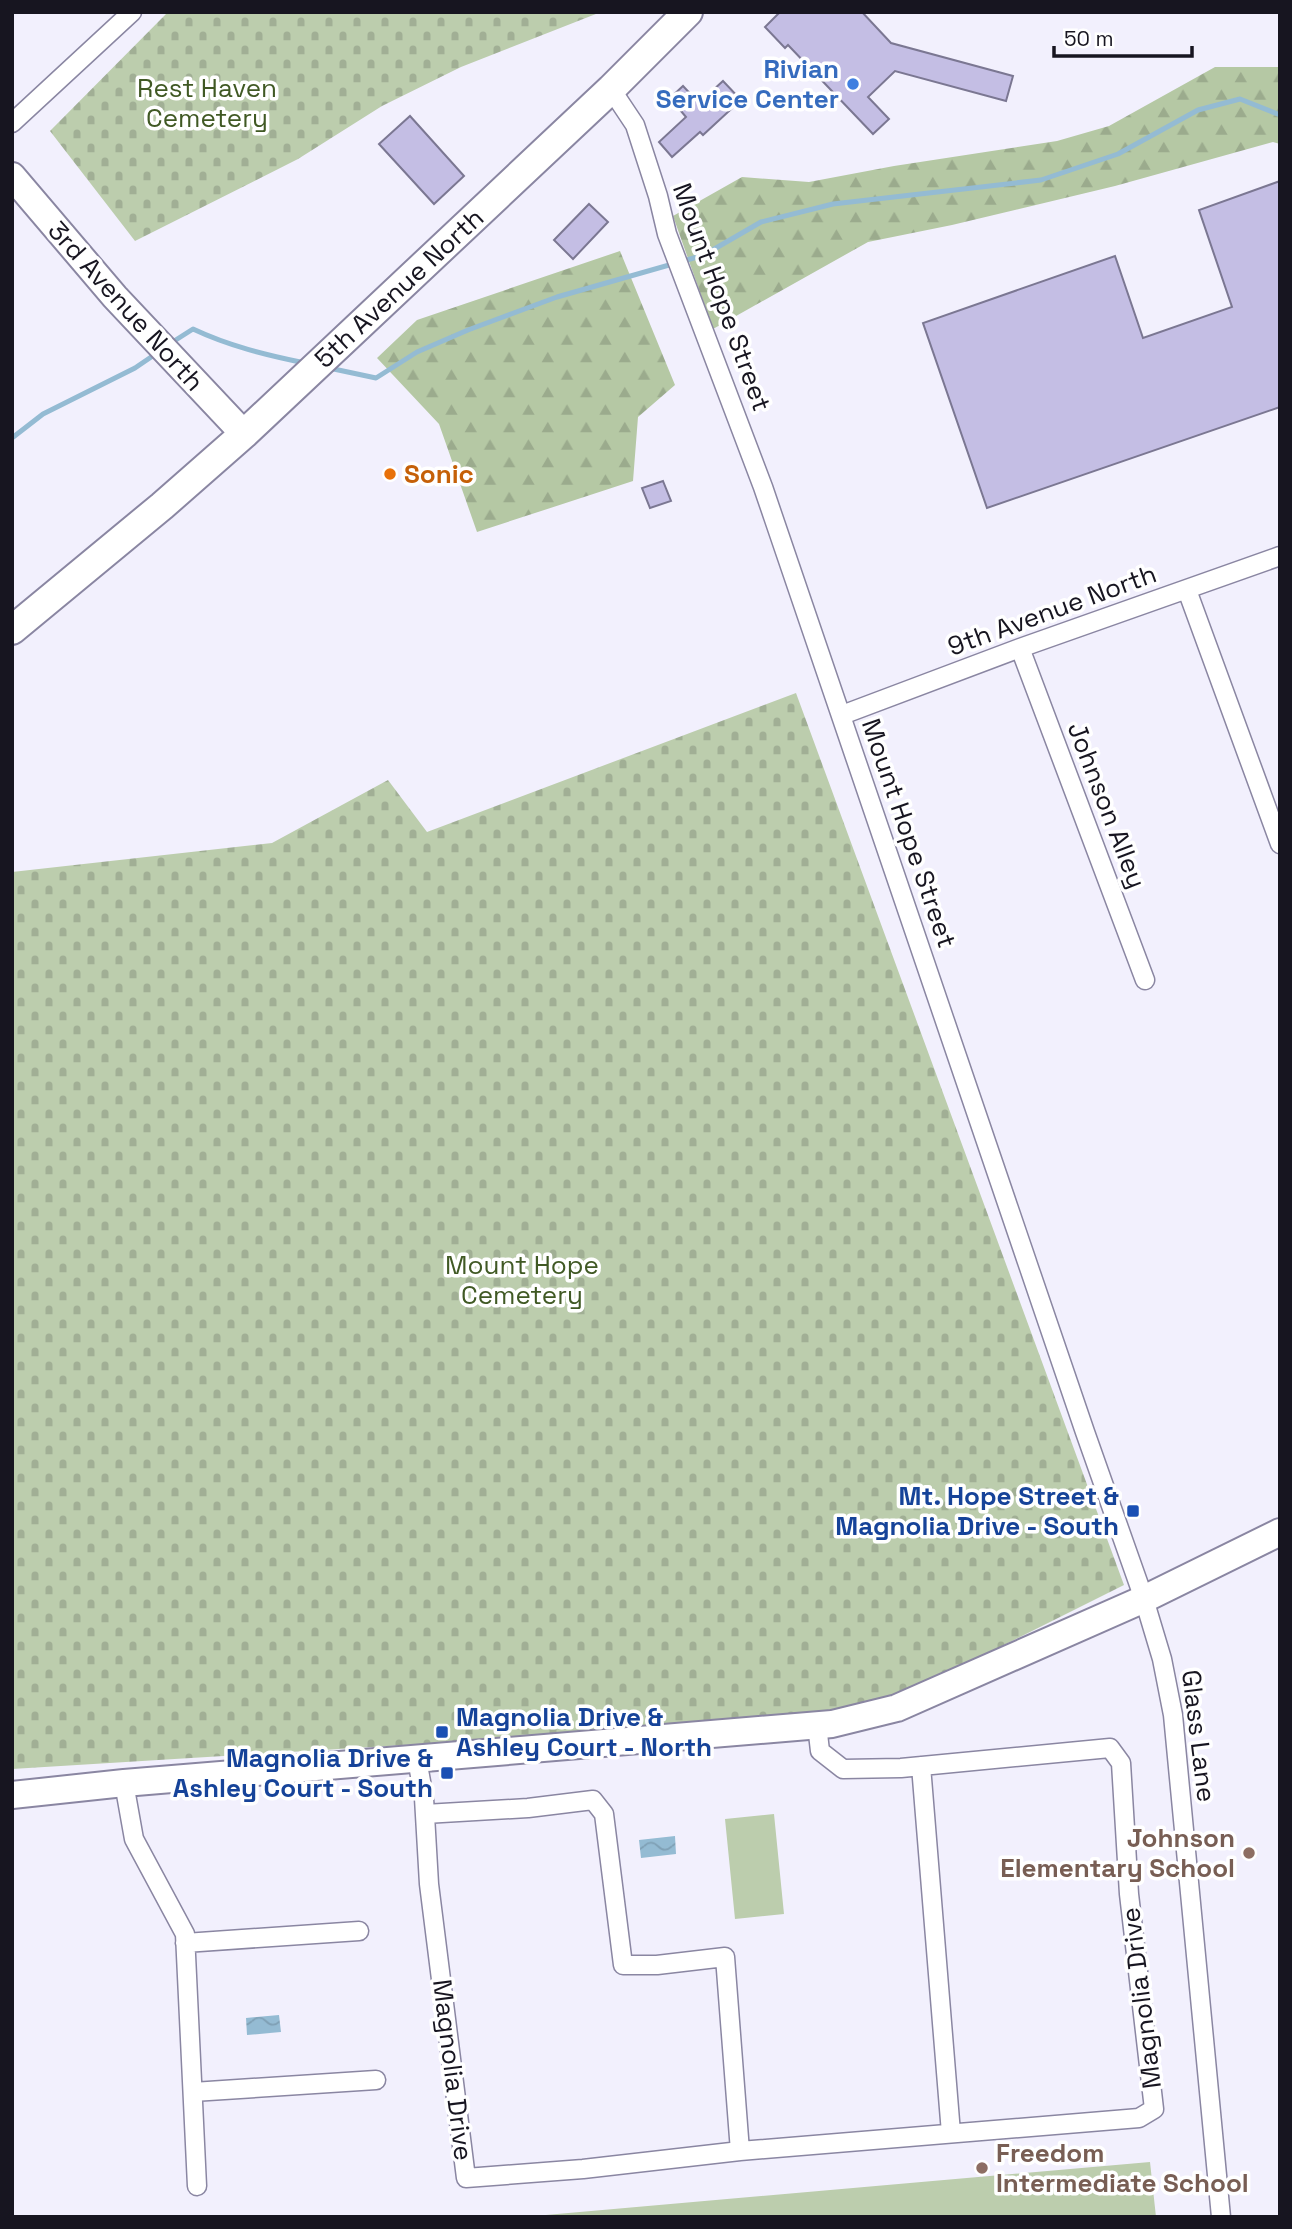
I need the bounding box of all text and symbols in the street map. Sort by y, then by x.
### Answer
scale bar [1054,14,1192,58]
text: 50 m [1064,25,1114,52]
place label: Rivian Service Center [656,52,839,116]
park label: Rest Haven Cemetery [137,71,277,135]
marker: Rivian Service Center [845,76,861,92]
street label: Mount Hope Street [665,178,779,416]
street label: 5th Avenue North [307,201,491,375]
street label: 3rd Avenue North [41,214,211,398]
place label: Sonic [404,457,474,491]
marker: Sonic [382,466,398,482]
street label: 9th Avenue North [943,556,1161,664]
street label: Mount Hope Street [854,714,964,952]
street label: Johnson Alley [1060,717,1154,893]
park label: Mount Hope Cemetery [445,1248,599,1312]
place label: Mt. Hope Street & Magnolia Drive - South [835,1479,1119,1543]
marker: Mt. Hope Street & Magnolia Drive - South [1125,1503,1141,1519]
street label: Glass Lane [1174,1668,1224,1804]
place label: Magnolia Drive & Ashley Court - North [456,1700,712,1764]
marker: Magnolia Drive & Ashley Court - North [434,1724,450,1740]
place label: Magnolia Drive & Ashley Court - South [173,1741,433,1805]
marker: Magnolia Drive & Ashley Court - South [439,1765,455,1781]
place label: Johnson Elementary School [1000,1821,1235,1885]
marker: Johnson Elementary School [1241,1845,1257,1861]
street label: Magnolia Drive [1113,1905,1169,2091]
street label: Magnolia Drive [425,1977,481,2163]
place label: Freedom Intermediate School [996,2136,1249,2200]
marker: Freedom Intermediate School [974,2160,990,2176]

